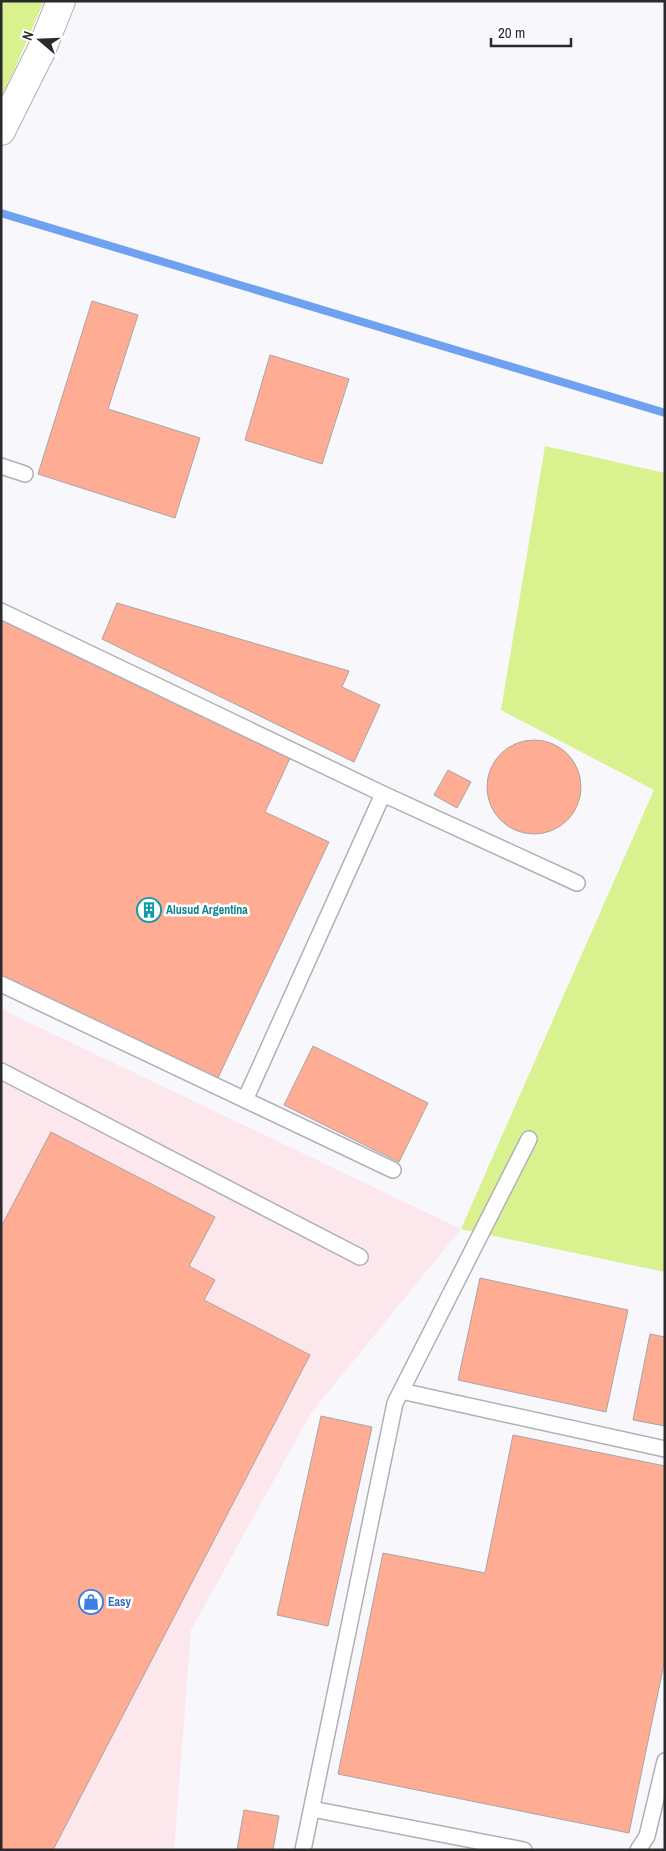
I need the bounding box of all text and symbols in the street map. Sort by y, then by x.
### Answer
north arrow [15,15,65,65]
scale bar [491,15,571,47]
text: 20 m [498,22,525,43]
text: N [18,29,38,43]
building icon: Alusud Argentina [136,897,162,923]
place label: Alusud Argentina [166,902,248,918]
shop icon: Easy [78,1589,104,1615]
place label: Easy [108,1594,132,1610]

